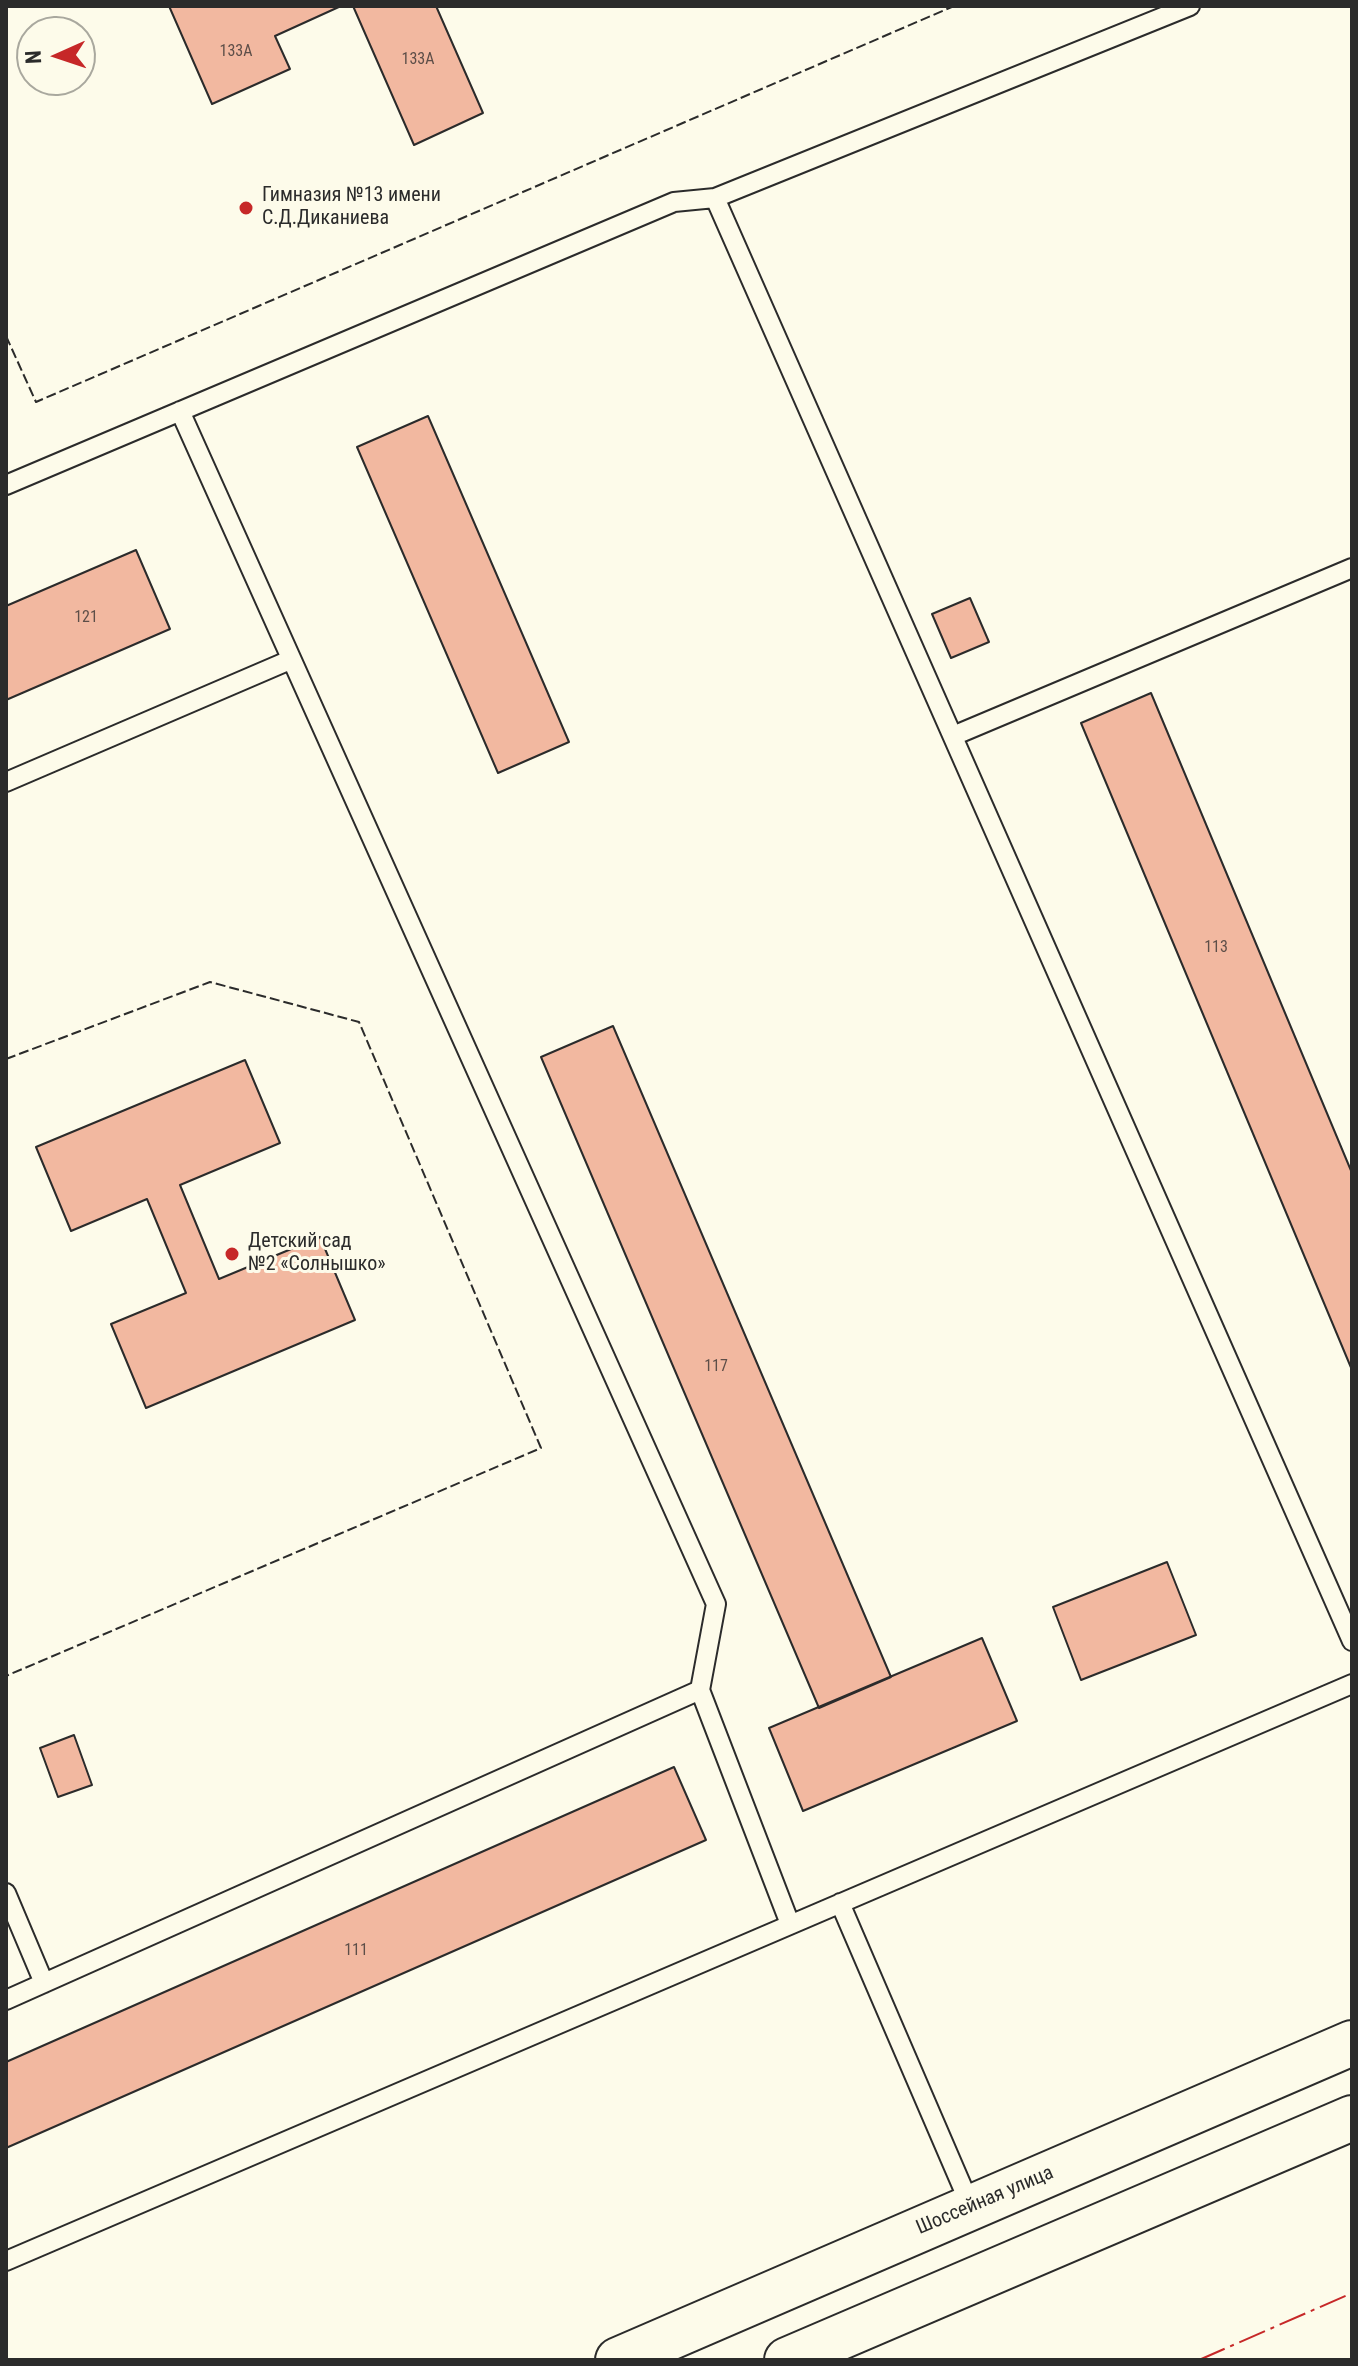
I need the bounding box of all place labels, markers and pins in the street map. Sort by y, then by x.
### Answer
place label: Гимназия №13 имени С.Д.Диканиева [262,184,441,231]
marker: Гимназия №13 имени С.Д.Диканиева [237,199,255,217]
place label: Детский сад №2 «Солнышко» [248,1230,386,1277]
marker: Детский сад №2 «Солнышко» [223,1245,241,1263]

